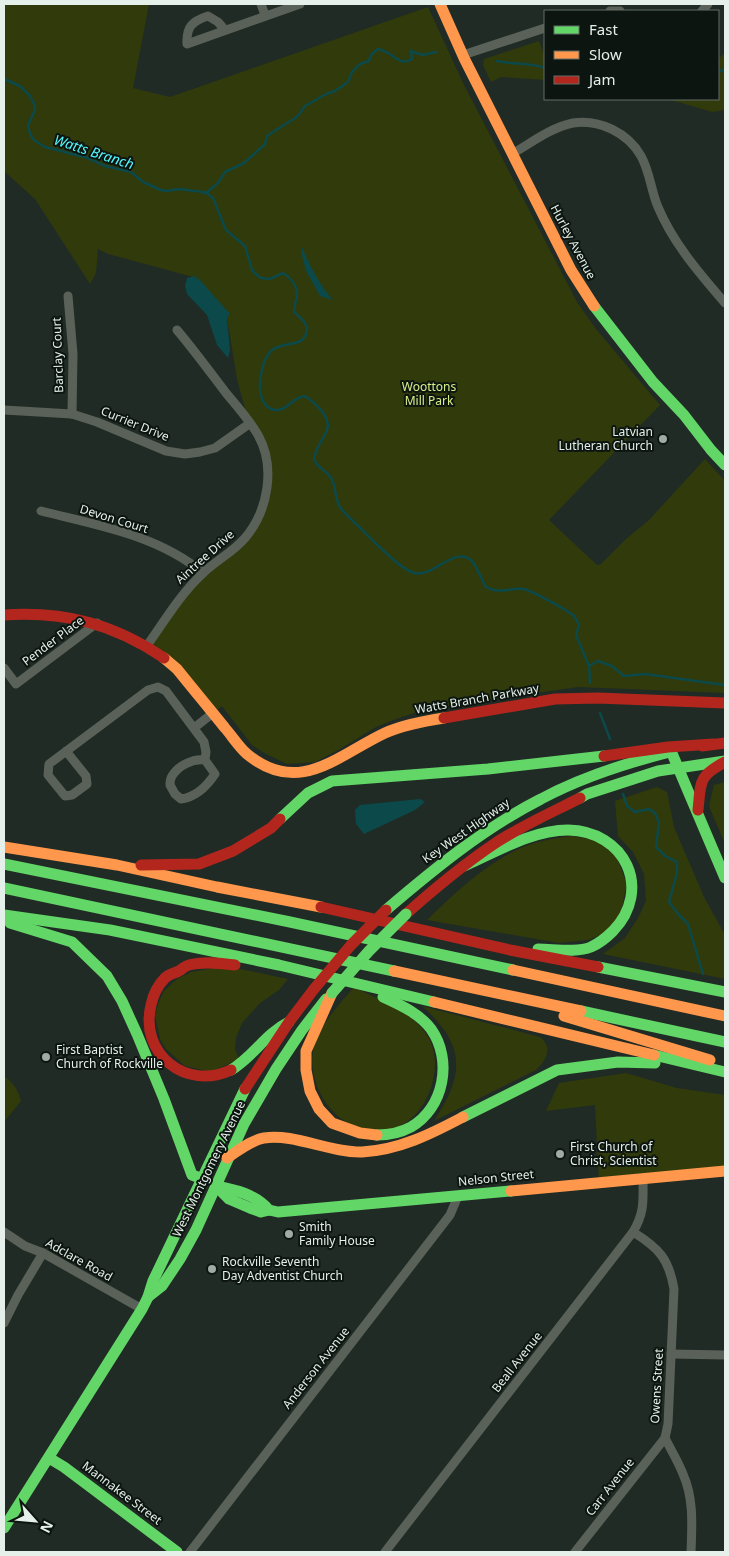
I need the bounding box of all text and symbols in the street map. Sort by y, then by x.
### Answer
legend [544,10,719,100]
text: Fast [589,19,618,39]
text: Slow [589,44,622,64]
text: Jam [587,69,616,89]
water label: Watts Branch [52,130,136,173]
street label: Hurley Avenue [547,201,600,282]
street label: Barclay Court [48,316,67,393]
park label: Woottons Mill Park [402,378,457,409]
street label: Currier Drive [98,402,172,445]
place label: Latvian Lutheran Church [558,423,653,454]
marker: Latvian Lutheran Church [657,433,669,445]
street label: Devon Court [78,500,151,537]
street label: Aintree Drive [172,526,238,588]
street label: Pender Place [18,612,87,669]
street label: Watts Branch Parkway [413,679,541,718]
street label: Key West Highway [419,794,514,867]
place label: First Baptist Church of Rockville [56,1041,163,1072]
marker: First Baptist Church of Rockville [40,1051,52,1063]
street label: West Montgomery Avenue [168,1098,249,1240]
place label: First Church of Christ, Scientist [570,1138,657,1169]
marker: First Church of Christ, Scientist [554,1148,566,1160]
street label: Nelson Street [457,1165,535,1190]
place label: Smith Family House [299,1218,375,1249]
marker: Smith Family House [283,1228,295,1240]
street label: Adclare Road [43,1234,116,1285]
place label: Rockville Seventh Day Adventist Church [222,1253,343,1284]
marker: Rockville Seventh Day Adventist Church [206,1263,218,1275]
street label: Anderson Avenue [278,1323,353,1412]
street label: Beall Avenue [488,1328,546,1396]
street label: Owens Street [646,1347,667,1424]
street label: Carr Avenue [582,1454,638,1519]
street label: Mannakee Street [79,1457,166,1529]
north arrow [10,1496,60,1546]
text: N [36,1518,58,1537]

